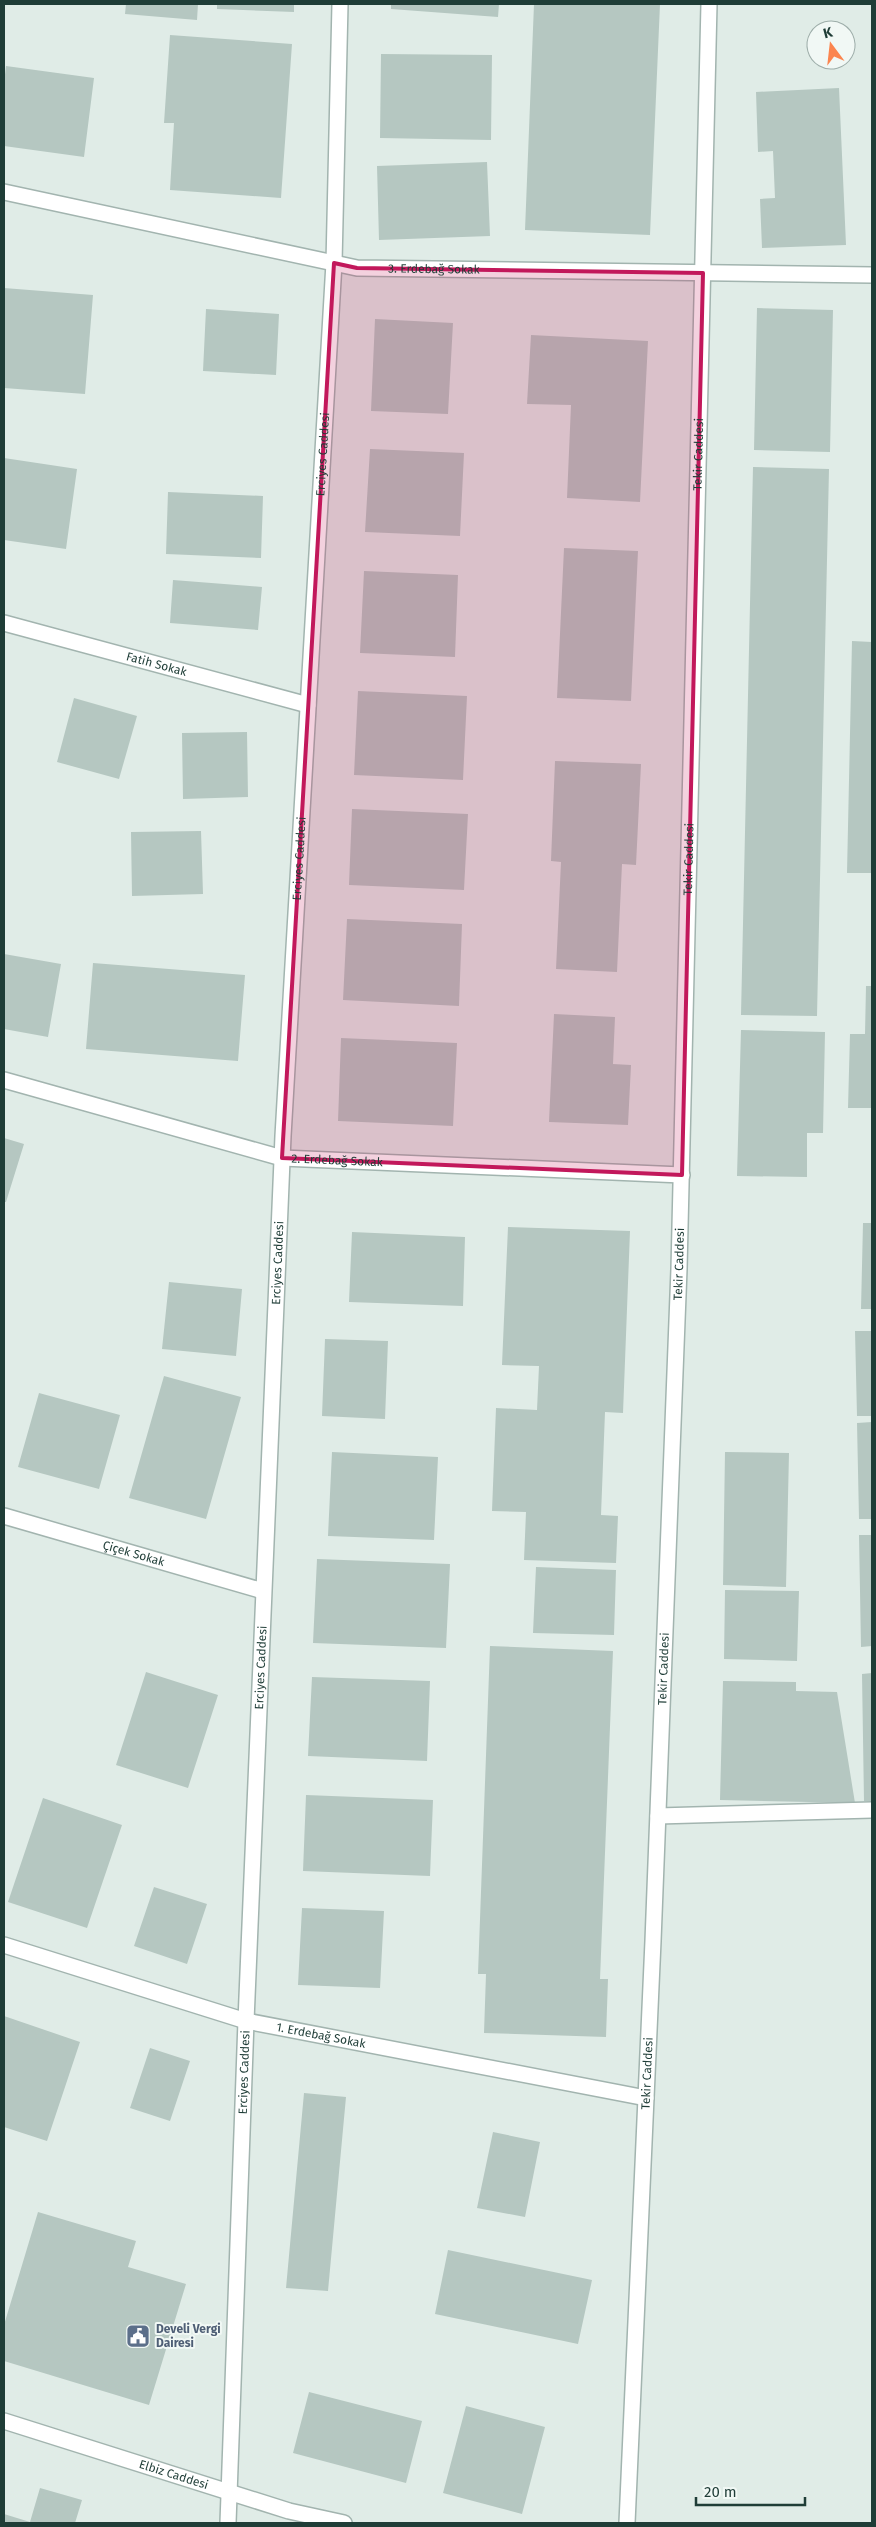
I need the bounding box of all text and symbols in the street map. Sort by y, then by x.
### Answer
north arrow [806,20,856,70]
text: K [821,23,835,42]
street label: 3. Erdebağ Sokak [388,261,481,277]
street label: Erciyes Caddesi [313,412,332,497]
street label: Tekir Caddesi [690,418,706,491]
street label: Fatih Sokak [125,649,189,679]
street label: Erciyes Caddesi [290,816,309,901]
street label: Tekir Caddesi [681,823,697,896]
street label: 2. Erdebağ Sokak [291,1151,384,1169]
street label: Erciyes Caddesi [269,1221,286,1305]
street label: Tekir Caddesi [671,1228,687,1301]
street label: Çiçek Sokak [101,1538,167,1569]
street label: Erciyes Caddesi [252,1625,270,1710]
street label: Tekir Caddesi [655,1632,672,1705]
street label: 1. Erdebağ Sokak [275,2020,368,2051]
street label: Erciyes Caddesi [236,2030,253,2115]
street label: Tekir Caddesi [638,2037,656,2110]
place label: Develi Vergi Dairesi [156,2322,221,2350]
public building icon: Develi Vergi Dairesi [125,2323,151,2349]
street label: Elbiz Caddesi [137,2457,210,2492]
scale bar [696,2474,805,2506]
text: 20 m [704,2483,737,2501]

